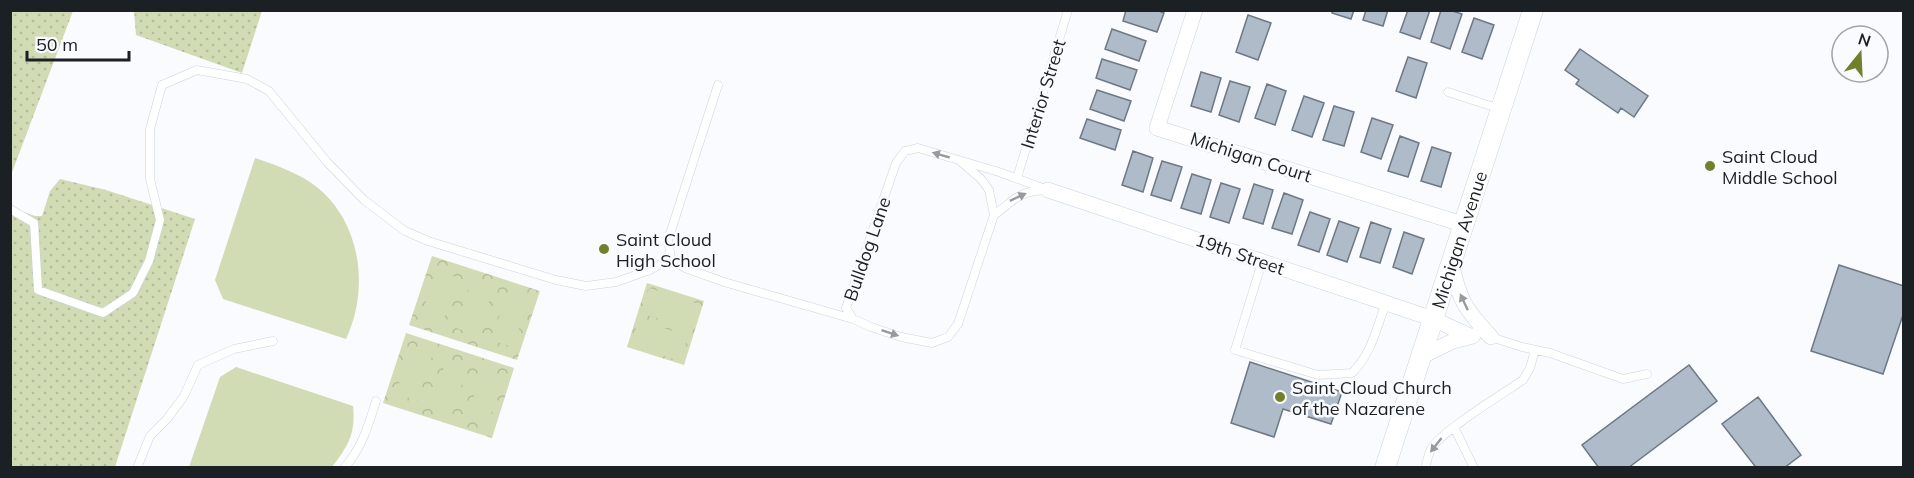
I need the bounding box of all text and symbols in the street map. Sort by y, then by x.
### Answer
scale bar [27,24,129,62]
north arrow [1830,24,1890,84]
text: N [1856,28,1873,51]
text: 50 m [36,33,78,56]
street label: Interior Street [1015,36,1071,152]
street label: Michigan Court [1188,127,1314,187]
place label: Saint Cloud Middle School [1722,145,1838,189]
one-way arrow [932,150,950,159]
marker: Saint Cloud Middle School [1703,159,1717,173]
street label: Michigan Avenue [1426,168,1492,311]
one-way arrow [1010,192,1028,202]
street label: Bulldog Lane [838,194,896,304]
place label: Saint Cloud High School [616,228,716,272]
street label: 19th Street [1192,228,1288,280]
marker: Saint Cloud High School [597,242,611,256]
one-way arrow [1459,293,1469,311]
one-way arrow [881,329,899,338]
place label: Saint Cloud Church of the Nazarene [1292,376,1452,420]
marker: Saint Cloud Church of the Nazarene [1273,390,1287,404]
one-way arrow [1430,437,1443,453]

